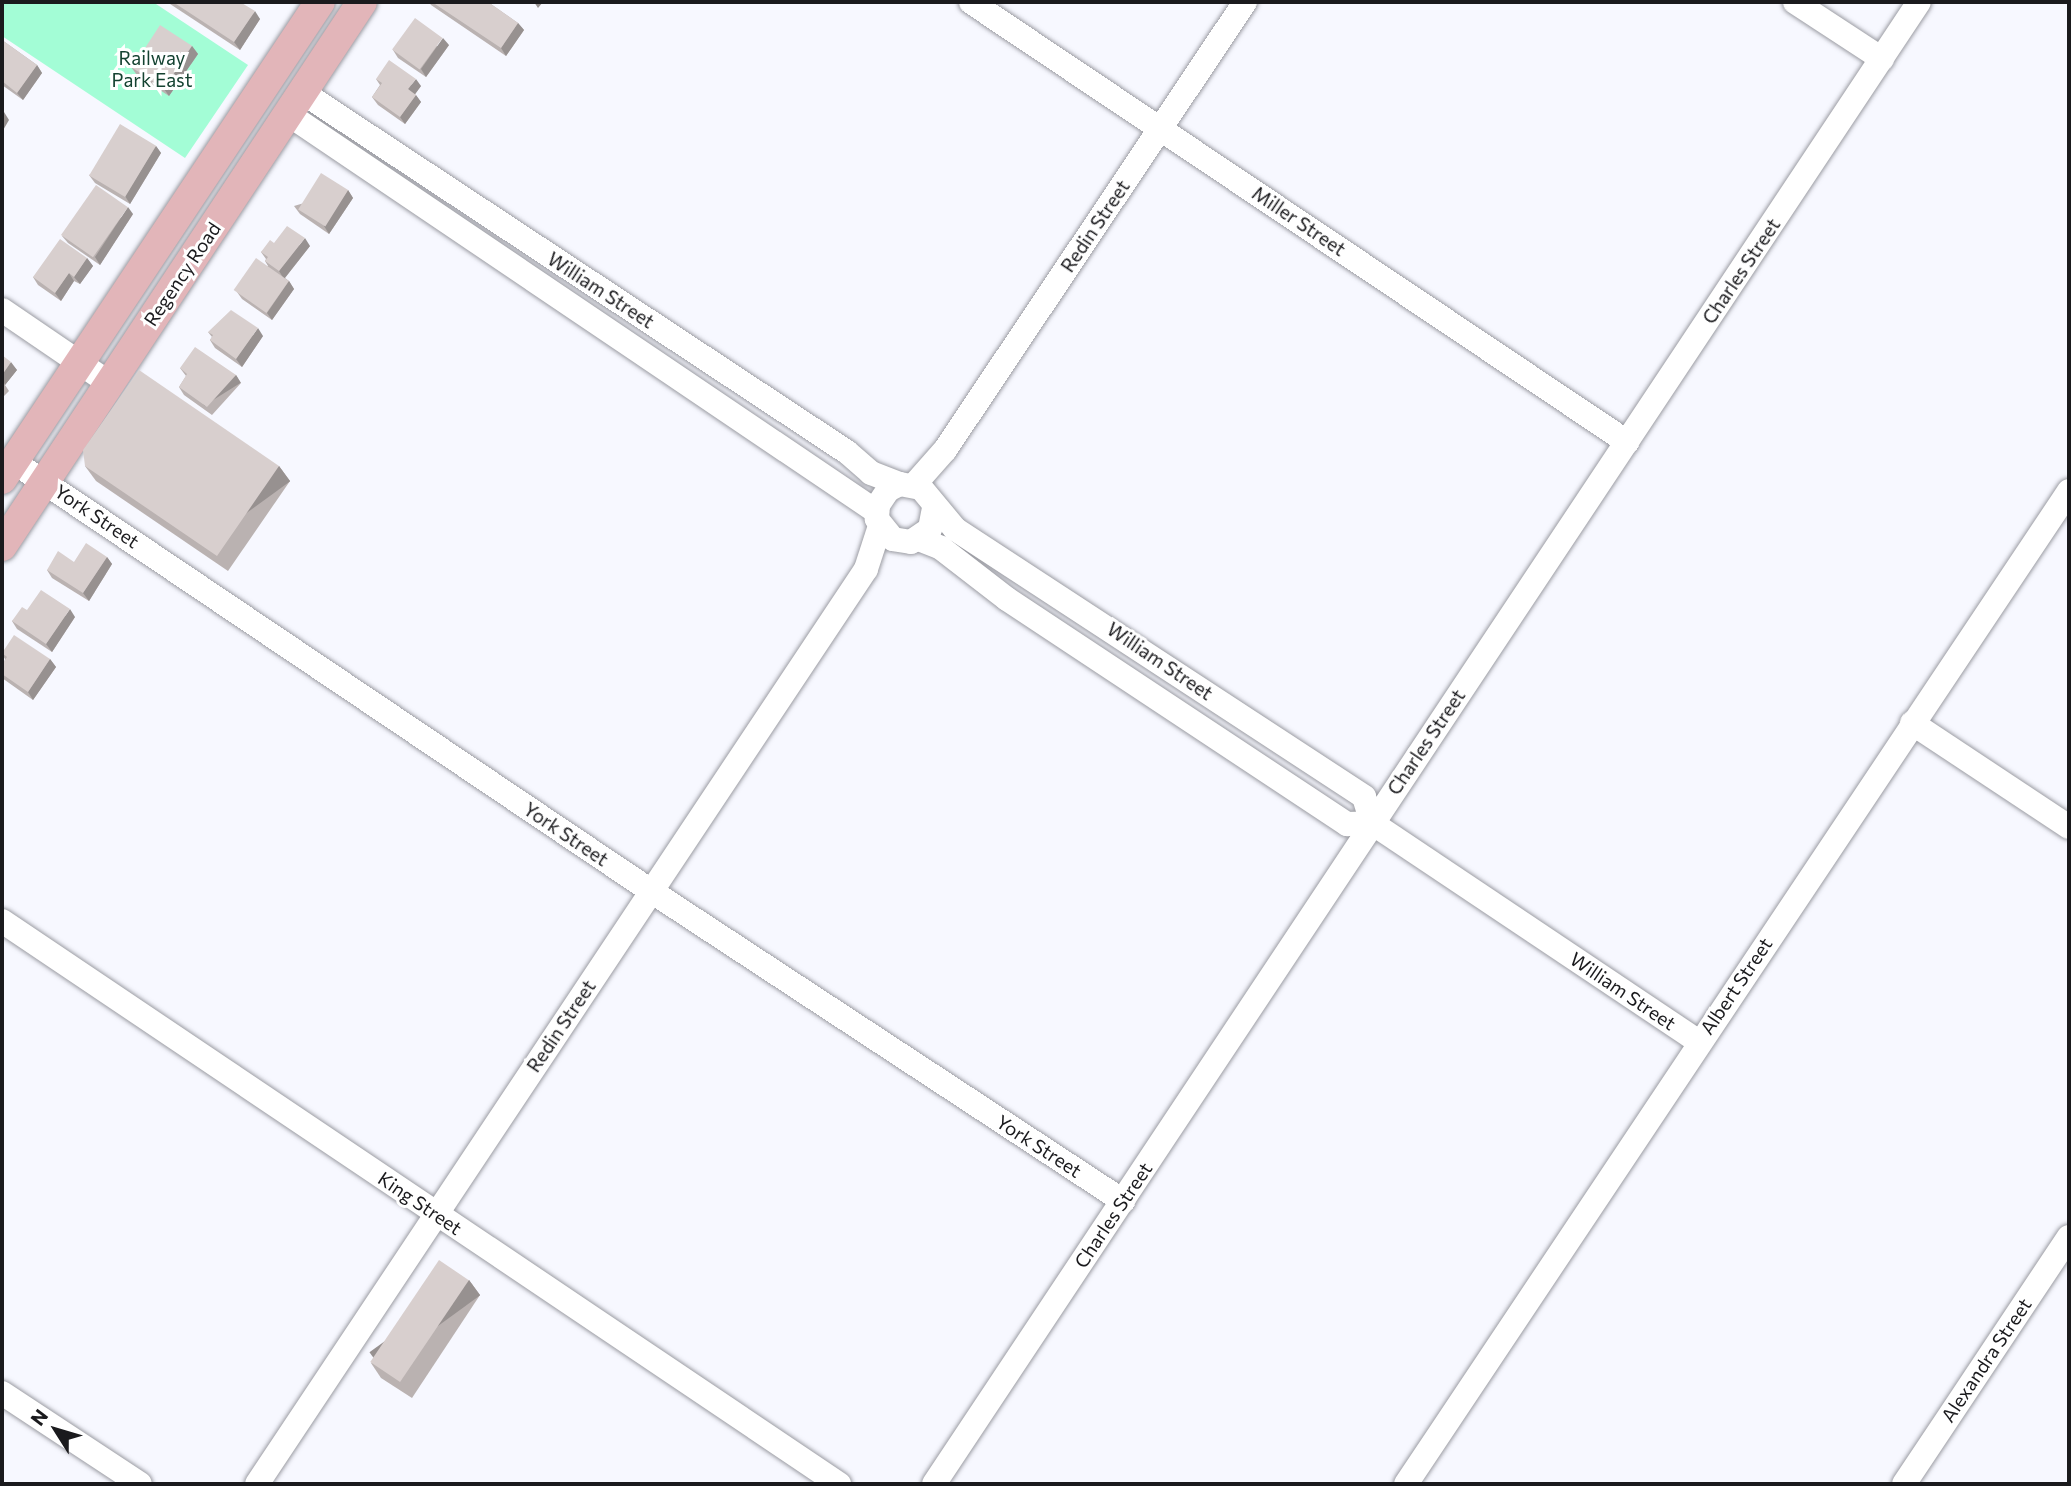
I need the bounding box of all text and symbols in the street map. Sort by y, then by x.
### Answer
park label: Railway Park East [112,47,192,91]
street label: Redin Street [1056,176,1134,276]
street label: Miller Street [1248,181,1350,261]
street label: Charles Street [1697,214,1785,328]
street label: Regency Road [139,218,225,330]
street label: William Street [543,247,659,333]
street label: York Street [50,479,144,553]
street label: William Street [1103,617,1217,705]
street label: Charles Street [1382,685,1470,799]
street label: York Street [519,797,613,871]
street label: Albert Street [1695,933,1777,1039]
street label: William Street [1566,947,1680,1035]
street label: Redin Street [522,976,600,1076]
street label: York Street [992,1110,1086,1182]
street label: Charles Street [1069,1158,1157,1272]
street label: King Street [374,1167,466,1239]
street label: Alexandra Street [1936,1294,2036,1426]
north arrow [21,1395,91,1465]
text: N [25,1404,52,1430]

